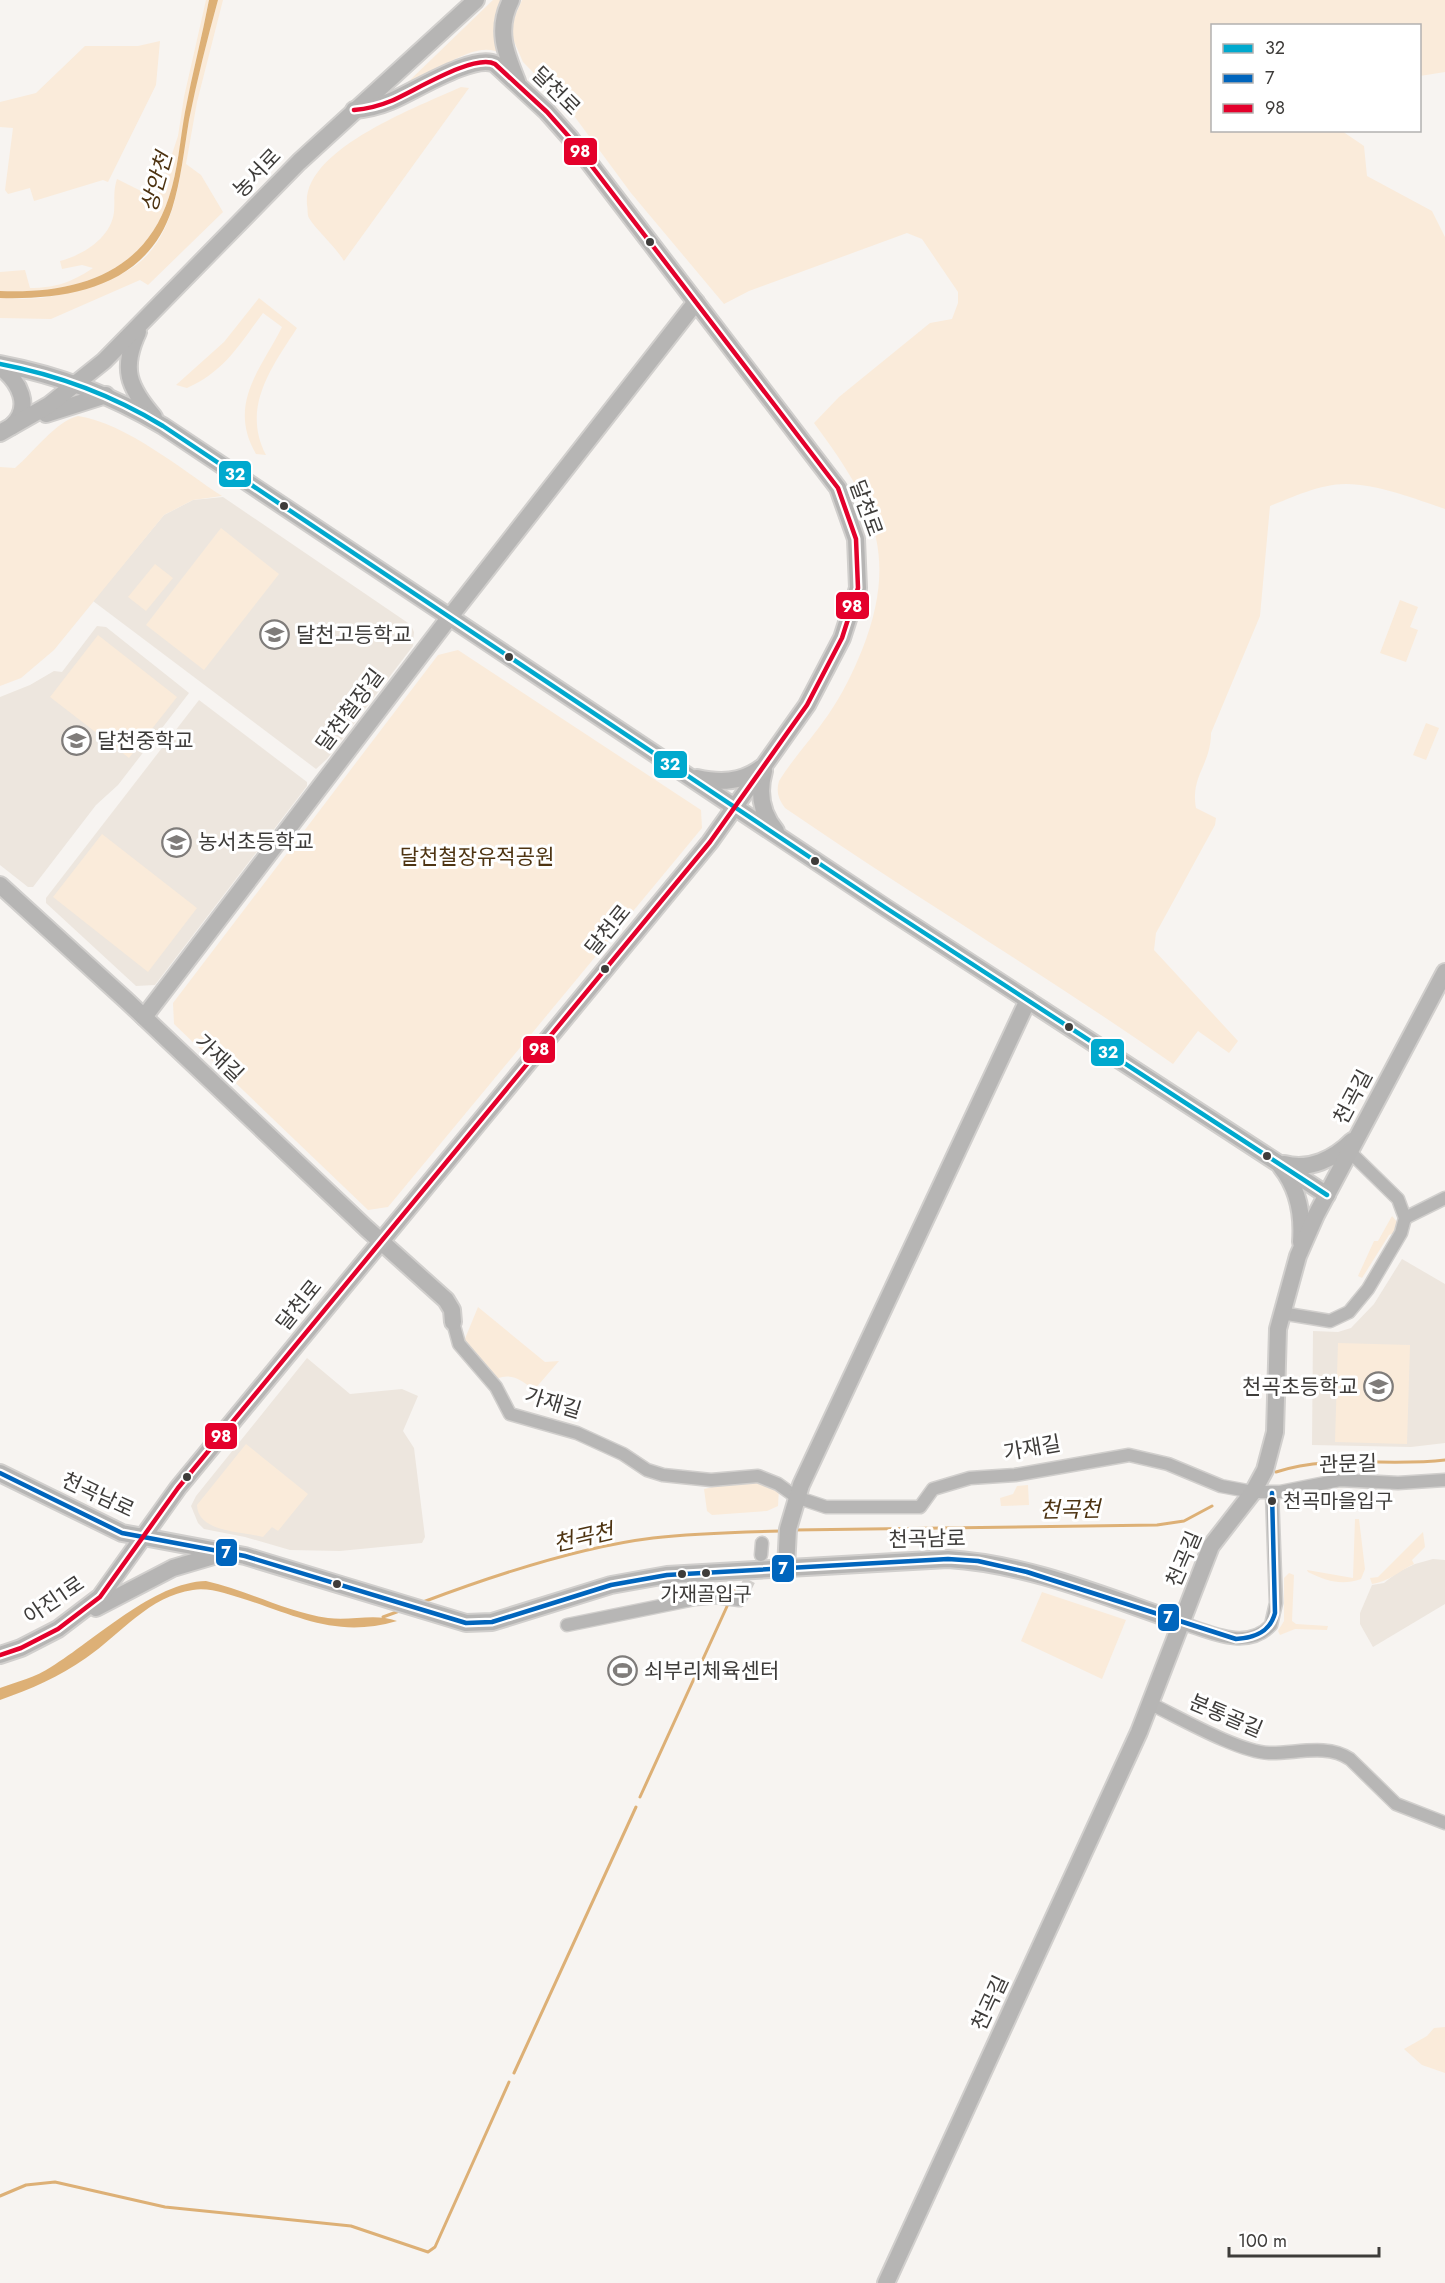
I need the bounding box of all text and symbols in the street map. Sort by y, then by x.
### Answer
legend [1211,24,1421,132]
text: 32 [1265,35,1285,61]
street label: 달천로 [525,60,587,122]
text: 7 [1265,65,1275,91]
text: 98 [1265,95,1285,121]
line badge: 98 [563,137,598,166]
text: 98 [570,140,590,163]
street label: 농서로 [226,142,288,204]
water label: 상안천 [132,146,181,216]
unlabelled marker [644,236,656,248]
line badge: 32 [218,460,252,488]
text: 32 [225,463,245,486]
street label: 달천로 [842,476,890,540]
unlabelled marker [278,500,290,512]
line badge: 98 [835,591,870,620]
text: 98 [842,595,862,618]
school or university icon: 달천고등학교 [259,619,291,651]
place label: 달천고등학교 [296,620,412,650]
unlabelled marker [503,651,515,663]
street label: 달천철장길 [309,662,391,758]
school or university icon: 달천중학교 [60,725,92,757]
place label: 달천중학교 [97,726,194,756]
line badge: 32 [653,750,688,779]
text: 32 [660,753,680,776]
school or university icon: 농서초등학교 [161,826,193,858]
place label: 농서초등학교 [198,827,314,857]
park label: 달천철장유적공원 [400,842,554,872]
unlabelled marker [809,855,821,867]
street label: 달천로 [578,898,638,962]
unlabelled marker [599,963,611,975]
unlabelled marker [1063,1021,1075,1033]
street label: 가재길 [188,1027,250,1089]
line badge: 98 [522,1035,556,1064]
text: 98 [529,1038,549,1061]
line badge: 32 [1090,1038,1125,1067]
text: 32 [1098,1041,1118,1064]
street label: 천곡길 [1326,1064,1380,1130]
unlabelled marker [1261,1150,1273,1162]
street label: 달천로 [269,1273,329,1337]
school or university icon: 천곡초등학교 [1363,1371,1395,1403]
place label: 천곡초등학교 [1242,1372,1358,1402]
street label: 가재길 [521,1380,585,1426]
line badge: 98 [204,1422,238,1450]
text: 98 [211,1425,231,1448]
street label: 가재길 [1001,1428,1063,1468]
street label: 관문길 [1319,1448,1377,1480]
street label: 천곡남로 [57,1465,139,1525]
unlabelled marker [181,1471,193,1483]
place label: 천곡마을입구 [1283,1487,1393,1516]
water label: 천곡천 [1039,1492,1103,1526]
marker: 천곡마을입구 [1266,1495,1278,1507]
water label: 천곡천 [550,1514,619,1559]
street label: 천곡남로 [888,1523,966,1555]
street label: 천곡길 [1159,1526,1209,1592]
line badge: 7 [215,1538,238,1567]
text: 7 [221,1541,231,1564]
line badge: 7 [771,1554,795,1583]
text: 7 [778,1557,788,1580]
marker: 가재골입구 [700,1567,712,1579]
unlabelled marker [676,1568,688,1580]
street label: 아진1로 [18,1569,90,1631]
unlabelled marker [331,1578,343,1590]
place label: 가재골입구 [660,1580,752,1609]
line badge: 7 [1157,1603,1180,1632]
text: 7 [1163,1606,1173,1629]
sports icon: 쇠부리체육센터 [607,1655,639,1687]
place label: 쇠부리체육센터 [644,1656,779,1686]
street label: 분통골길 [1185,1687,1267,1745]
street label: 천곡길 [964,1970,1016,2036]
scale bar [1229,2220,1379,2258]
text: 100 m [1238,2228,1287,2254]

